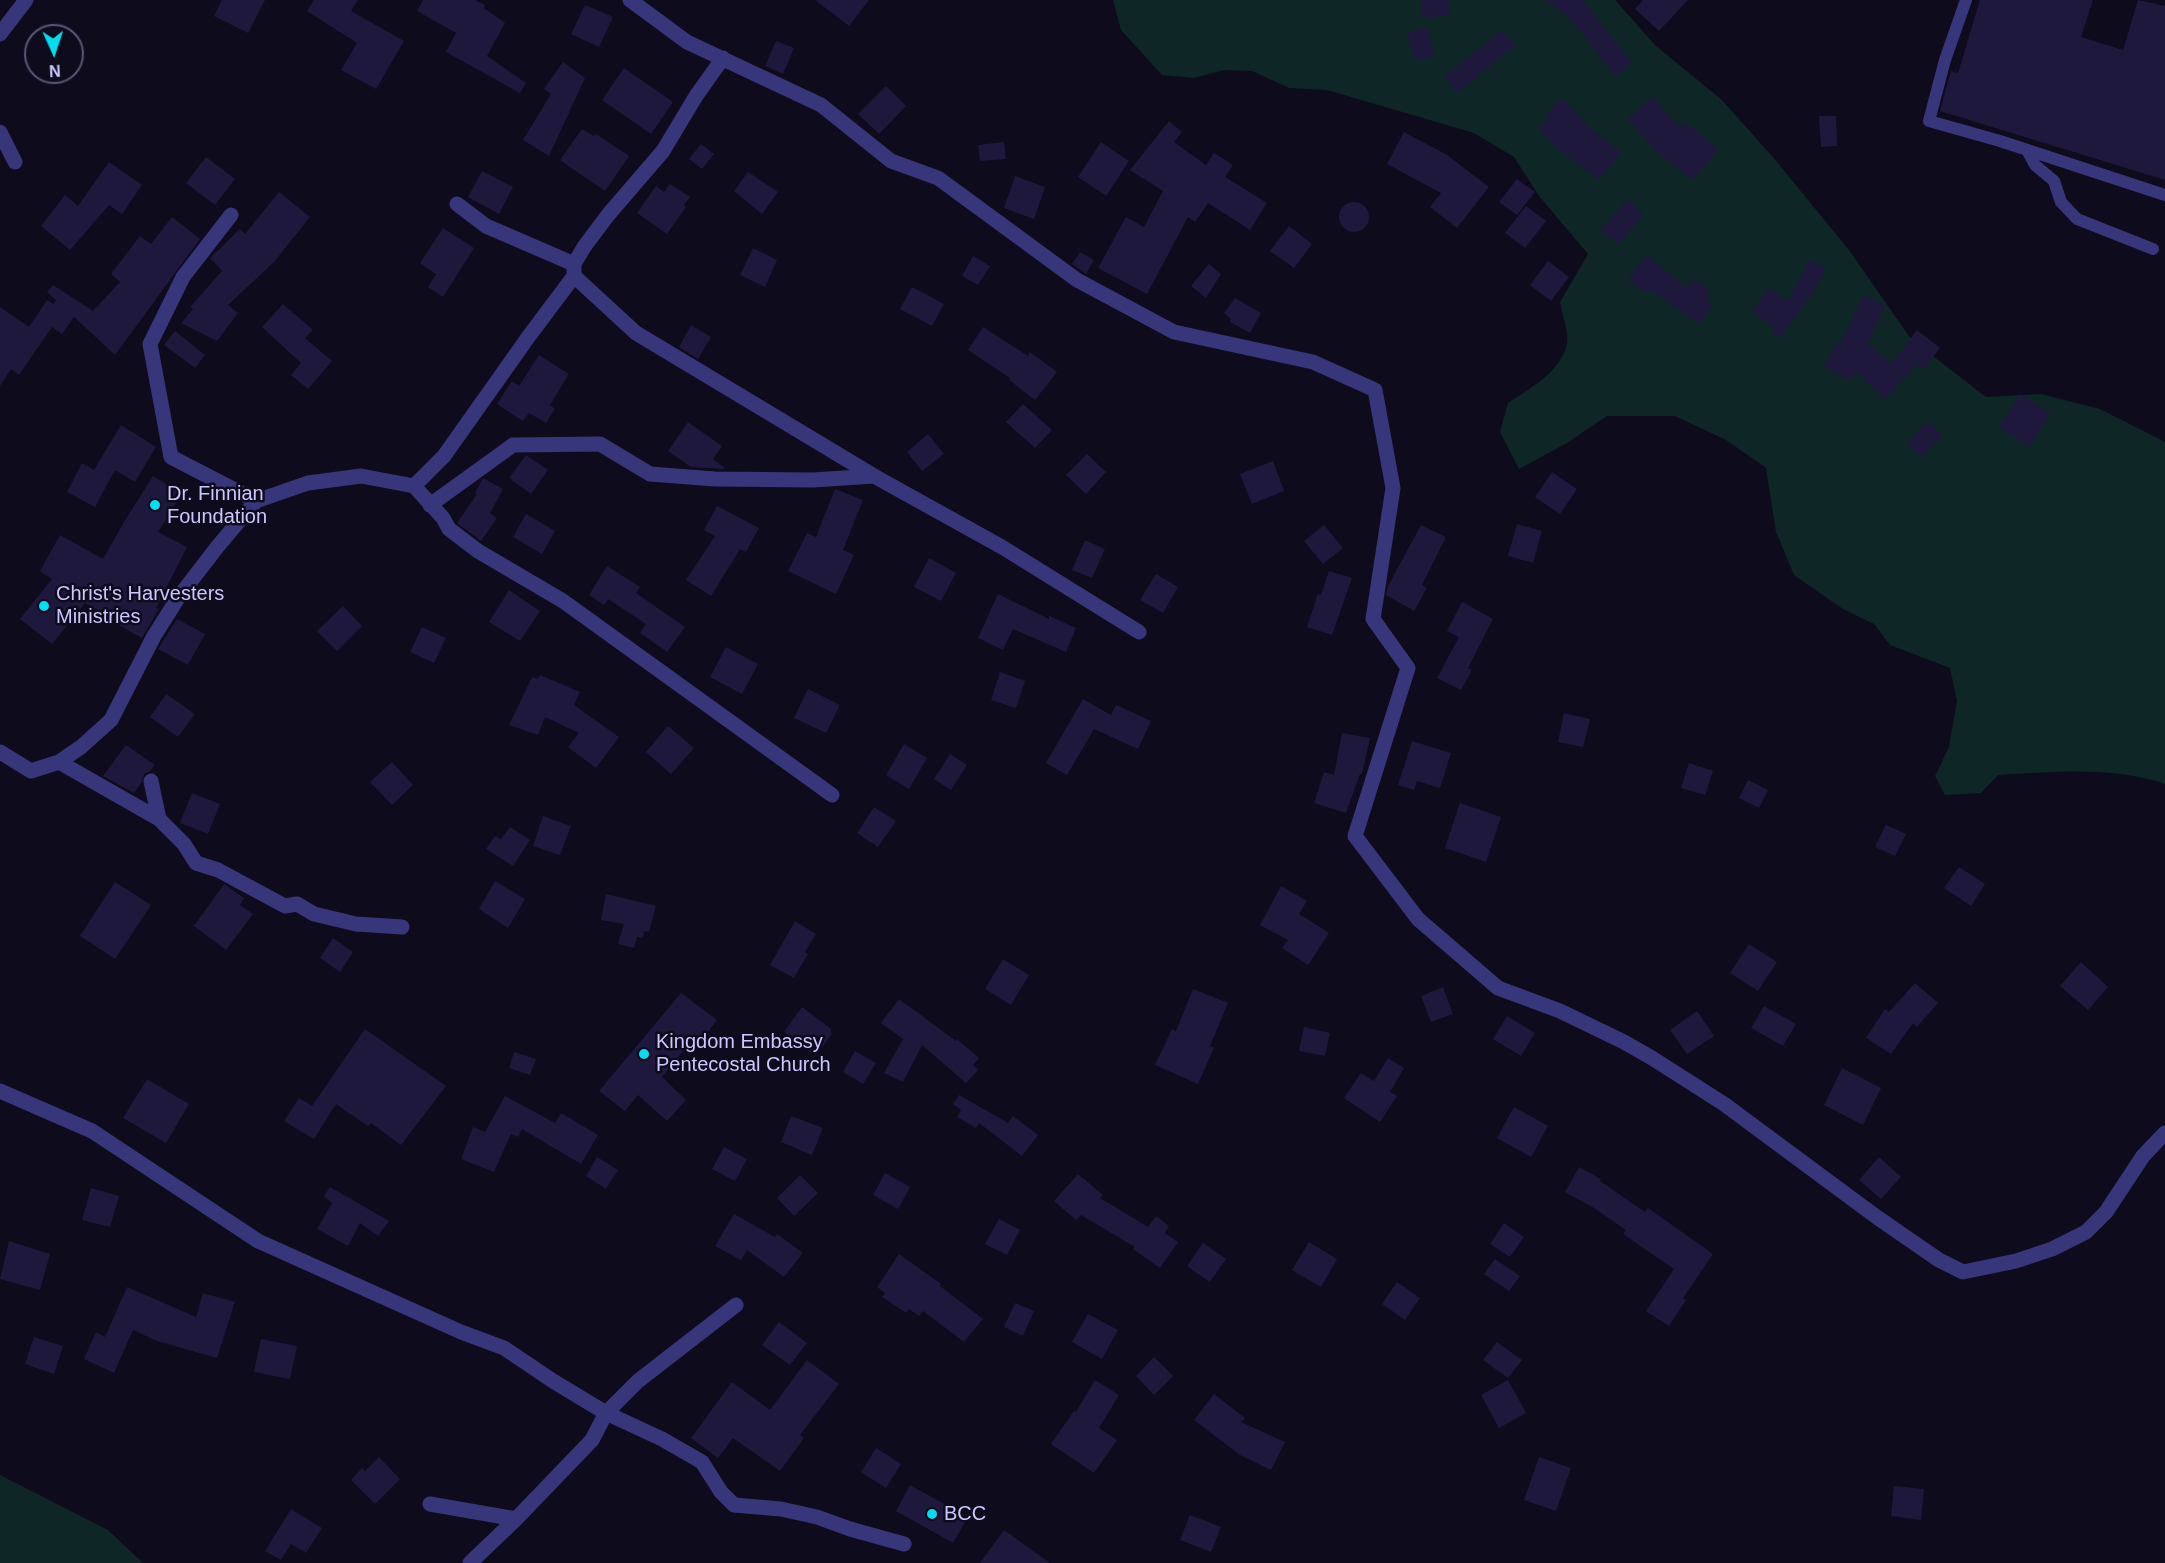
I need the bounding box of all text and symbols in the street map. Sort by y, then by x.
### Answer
north arrow [24,24,84,84]
text: N [49,62,61,79]
place label: Dr. Finnian Foundation [167,482,267,529]
marker: Dr. Finnian Foundation [148,498,162,512]
place label: Christ's Harvesters Ministries [56,582,224,629]
marker: Christ's Harvesters Ministries [37,599,51,613]
place label: Kingdom Embassy Pentecostal Church [656,1030,831,1077]
marker: Kingdom Embassy Pentecostal Church [637,1047,651,1061]
place label: BCC [944,1502,986,1526]
marker: BCC [925,1507,939,1521]

